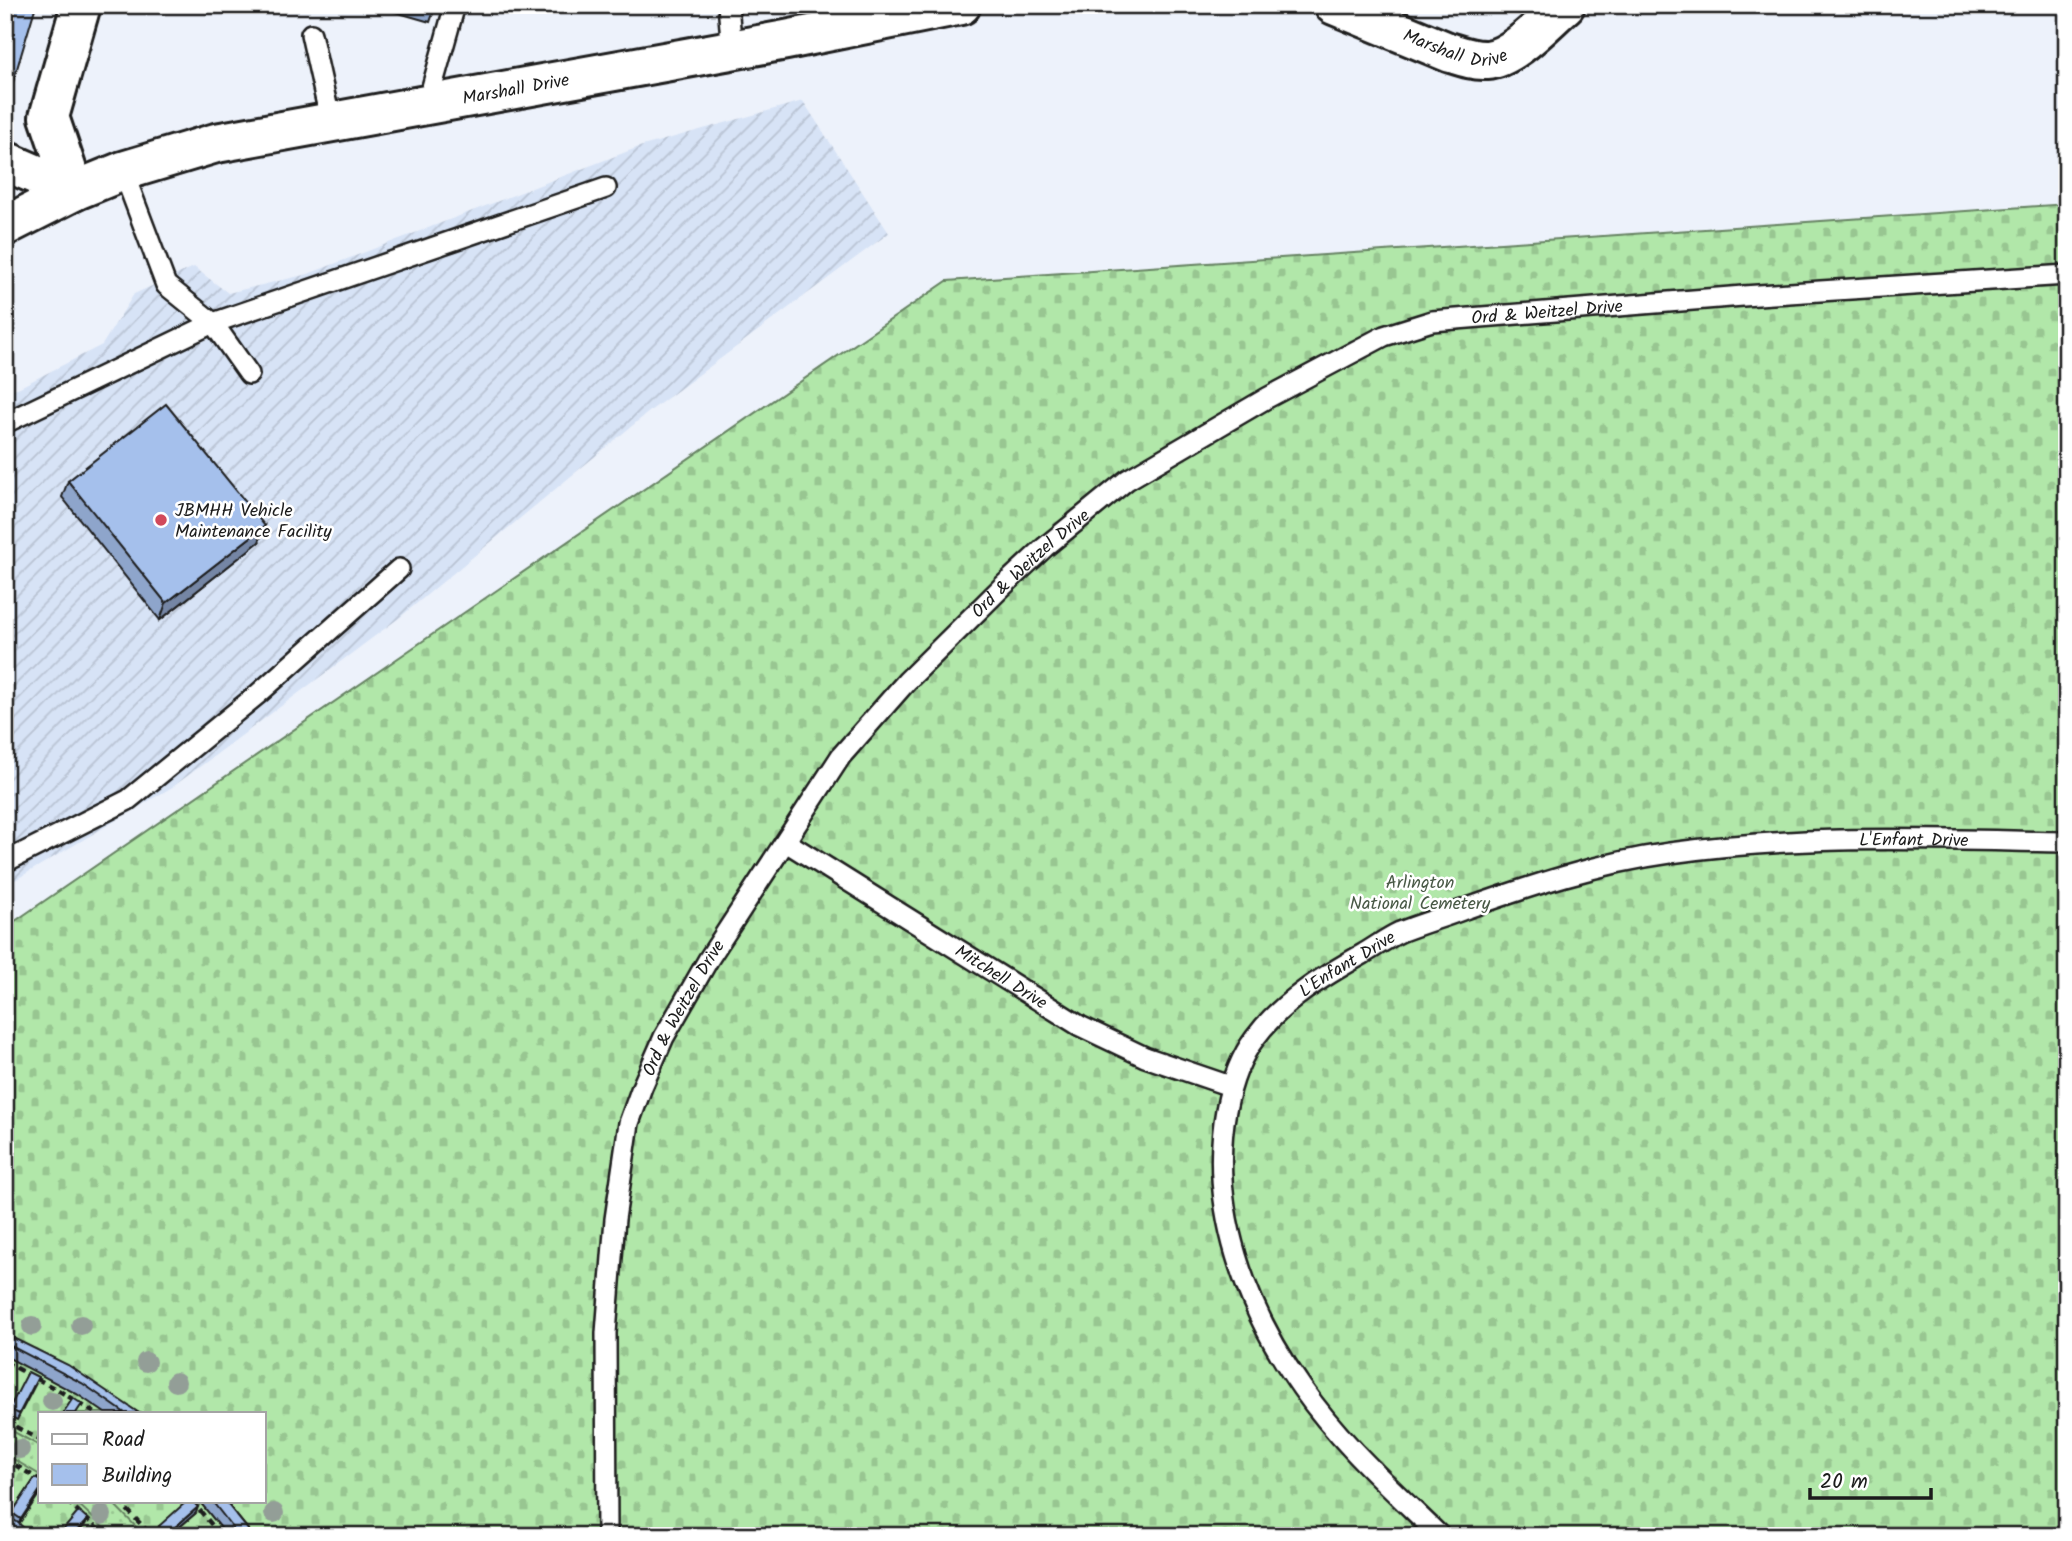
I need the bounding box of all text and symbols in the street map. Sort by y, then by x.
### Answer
street label: Marshall Drive [1398,22,1513,76]
street label: Marshall Drive [460,66,572,114]
street label: Ord & Weitzel Drive [1470,293,1624,334]
place label: JBMHH Vehicle Maintenance Facility [175,497,332,547]
street label: Ord & Weitzel Drive [965,503,1097,626]
marker: JBMHH Vehicle Maintenance Facility [153,512,169,528]
street label: L'Enfant Drive [1859,827,1969,856]
park label: Arlington National Cemetery [1350,869,1491,919]
street label: L'Enfant Drive [1293,924,1402,1006]
street label: Ord & Weitzel Drive [636,934,733,1081]
street label: Mitchell Drive [948,938,1053,1018]
legend [38,1412,266,1502]
text: Road [102,1424,145,1457]
scale bar [1810,1457,1930,1501]
text: Building [102,1460,172,1493]
text: 20 m [1820,1466,1868,1499]

